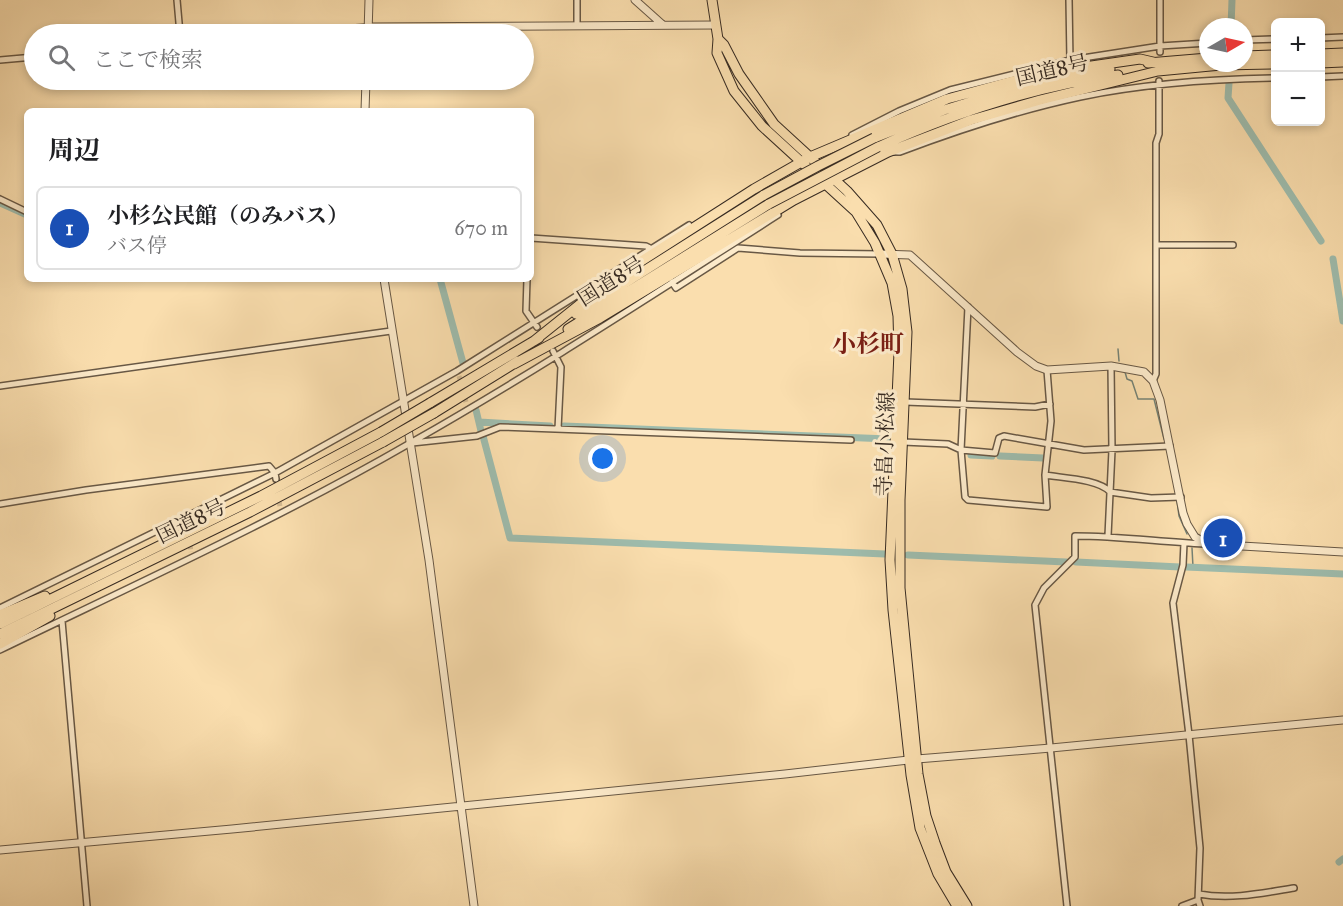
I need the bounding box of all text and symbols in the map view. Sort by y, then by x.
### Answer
north arrow [1199,18,1253,72]
map controls [1271,18,1325,126]
button: + [1271,18,1325,72]
search box [24,24,534,90]
icon: search [45,41,78,74]
text: ここで検索 [93,46,203,73]
street label: 国道8号 [1013,49,1091,91]
button: − [1271,72,1325,126]
text: 周辺 [48,134,100,166]
text: 小杉公民館（のみバス） [107,202,349,229]
text: 1 [66,216,73,240]
text: 670 m [454,216,508,240]
text: バス停 [107,233,167,257]
street label: 国道8号 [573,250,649,312]
district label: 小杉町 [832,329,904,359]
street label: 寺畠小松線 [870,391,900,497]
your location [588,444,617,473]
street label: 国道8号 [152,493,230,549]
pin: 1 [1204,516,1242,560]

